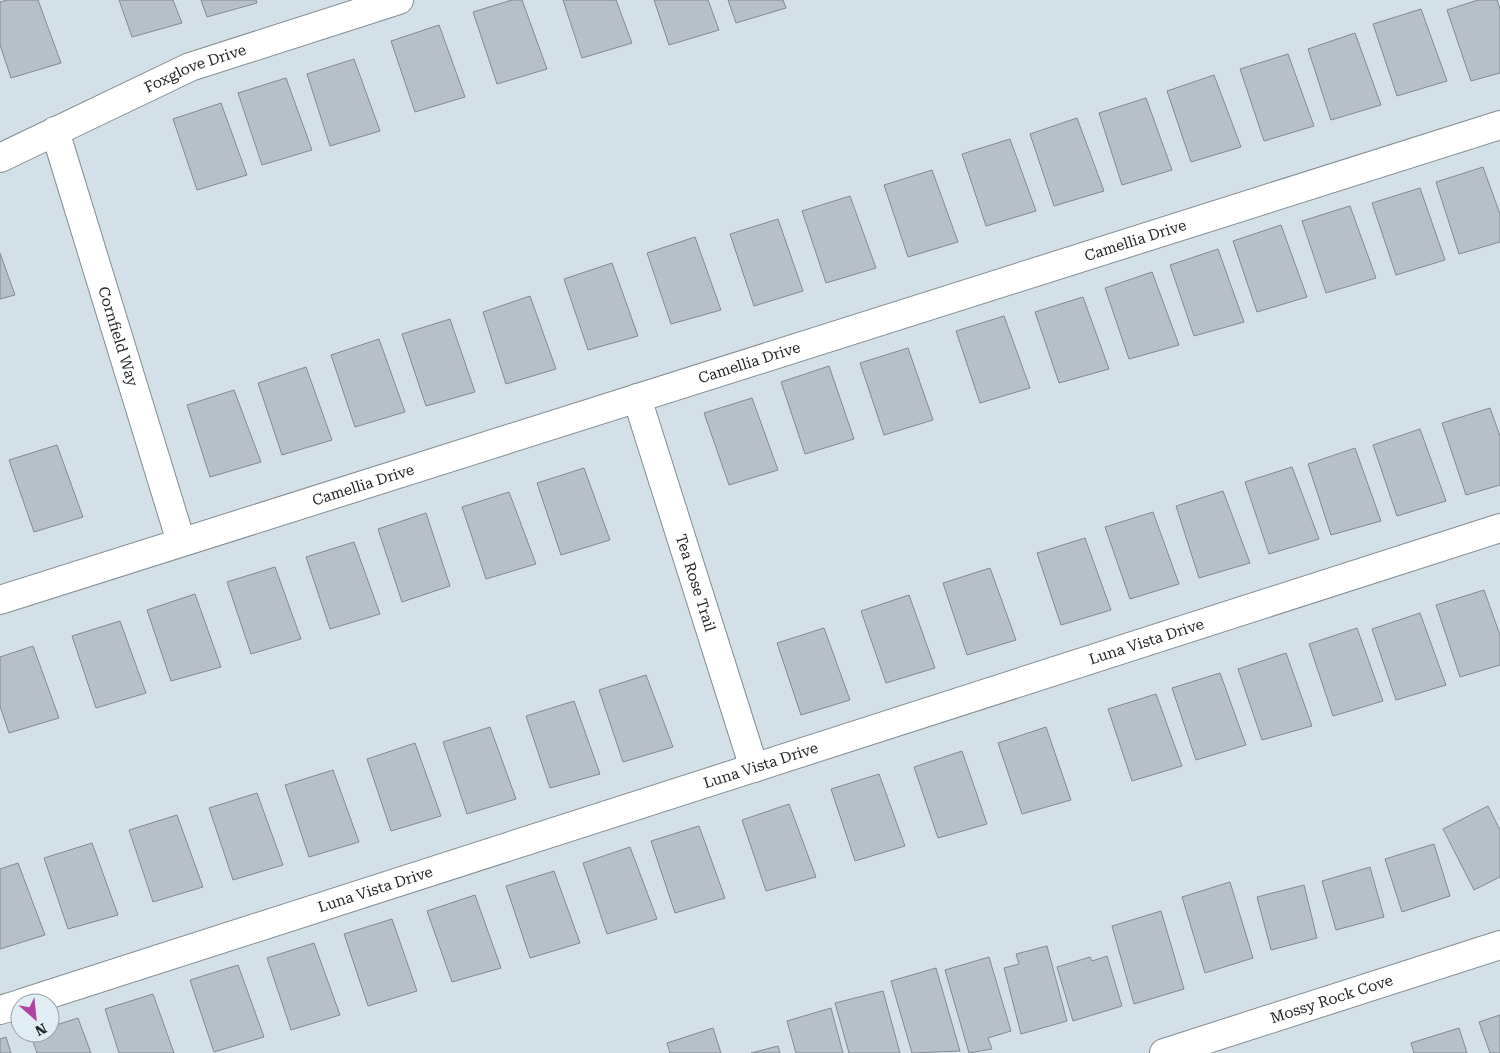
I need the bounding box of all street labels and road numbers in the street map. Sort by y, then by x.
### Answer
street label: Foxglove Drive [141,41,248,97]
street label: Camellia Drive [1082,216,1189,265]
street label: Cornfield Way [94,284,142,389]
street label: Camellia Drive [696,338,803,387]
street label: Camellia Drive [310,460,416,510]
street label: Tea Rose Trail [672,532,719,634]
street label: Luna Vista Drive [1087,615,1206,669]
street label: Luna Vista Drive [701,739,820,792]
street label: Luna Vista Drive [316,863,435,916]
street label: Mossy Rock Cove [1268,971,1395,1027]

